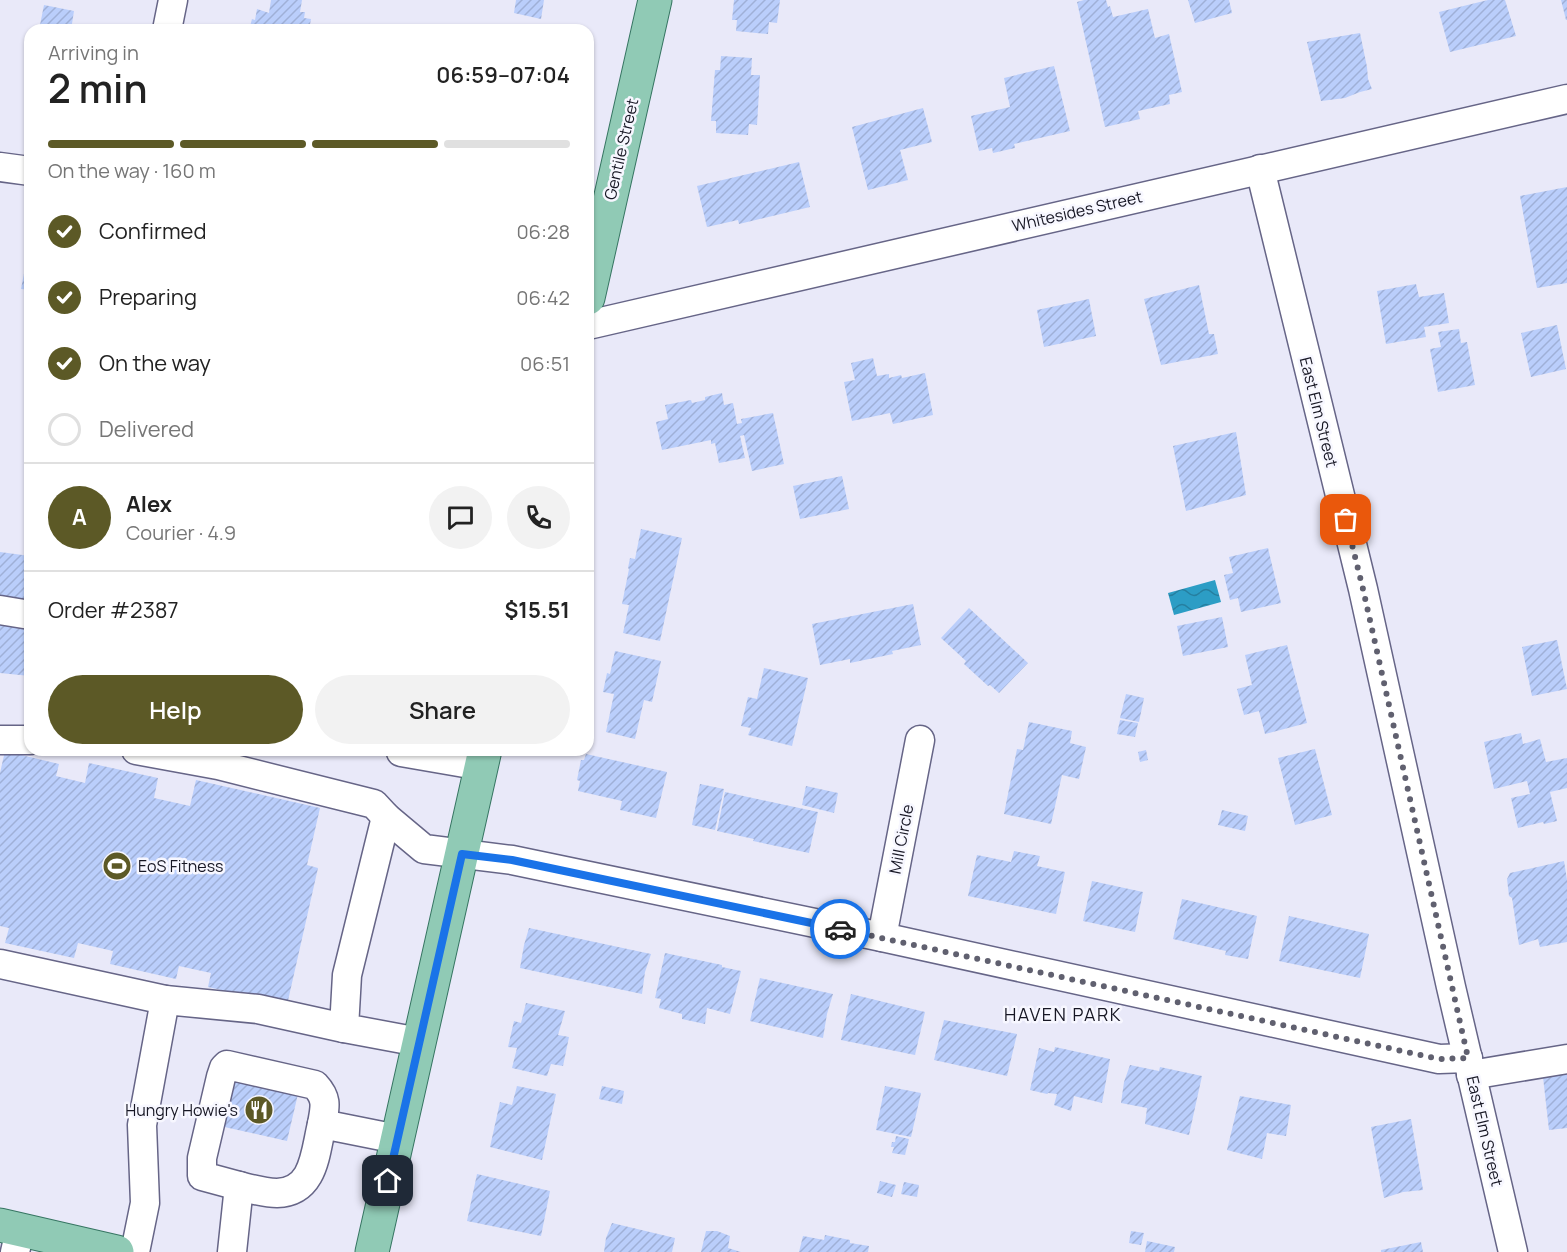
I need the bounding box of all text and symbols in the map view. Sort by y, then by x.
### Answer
text: Arriving in [48,39,139,66]
text: 06:59–07:04 [436,60,570,90]
text: 2 min [48,61,147,115]
street label: Gentile Street [599,96,643,202]
text: On the way · 160 m [48,157,216,184]
street label: Whitesides Street [1010,185,1144,237]
icon: check [48,215,81,248]
text: Confirmed [99,216,207,246]
text: 06:28 [516,218,570,245]
icon: check [48,281,81,314]
text: Preparing [99,282,197,312]
text: 06:42 [516,284,570,311]
icon: check [48,347,81,380]
text: On the way [99,348,211,378]
text: 06:51 [520,350,570,377]
street label: East Elm Street [1295,355,1343,469]
text: Delivered [99,414,194,444]
button: chat [429,486,492,549]
button: phone [507,486,570,549]
text: Alex [126,489,172,519]
pin [1320,494,1371,545]
text: A [72,502,87,532]
icon: bag [1329,503,1362,536]
text: Courier · 4.9 [126,519,236,546]
text: Order #2387 [48,595,179,625]
text: $15.51 [504,595,570,625]
button: Help [48,675,303,744]
button: Share [315,675,570,744]
street label: Mill Circle [883,802,919,876]
sports icon: EoS Fitness [101,850,133,882]
place label: EoS Fitness [138,855,223,877]
courier [810,899,870,959]
icon: car [824,913,857,946]
district label: HAVEN PARK [1004,1002,1122,1026]
street label: East Elm Street [1462,1074,1508,1188]
restaurant icon: Hungry Howie's [243,1094,275,1126]
place label: Hungry Howie's [125,1099,238,1121]
pin [362,1155,413,1206]
icon: home [371,1164,404,1197]

